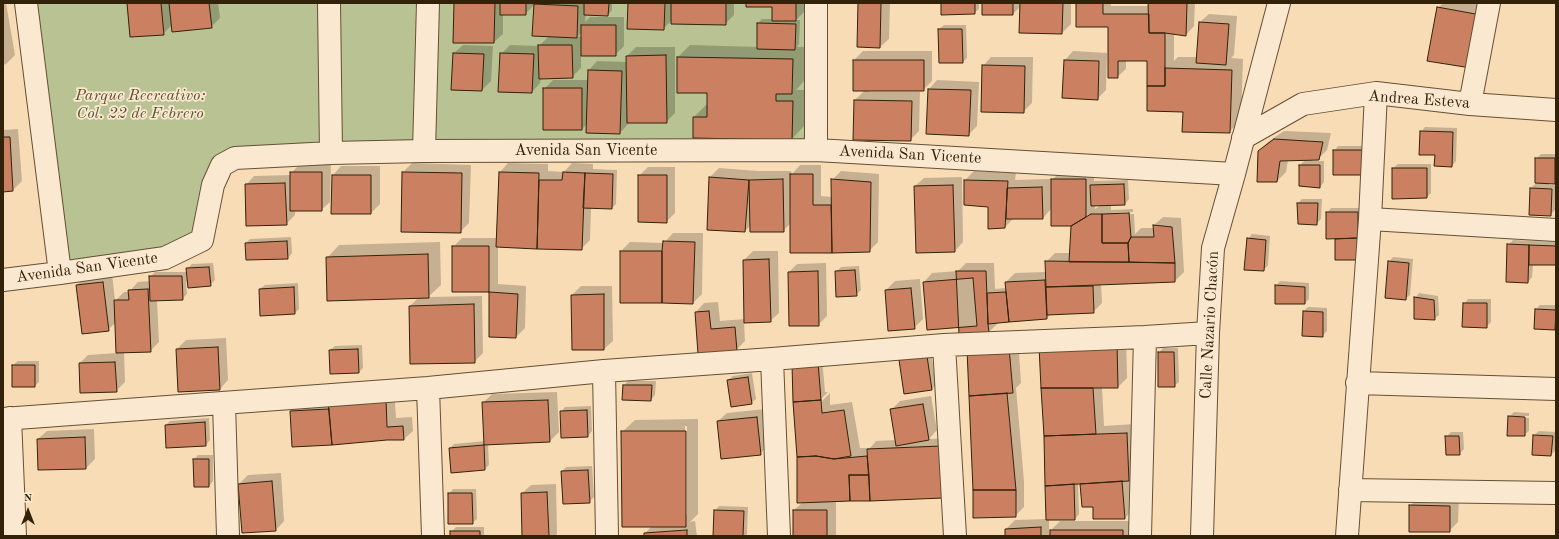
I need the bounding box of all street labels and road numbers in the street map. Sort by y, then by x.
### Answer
street label: Andrea Esteva [1367,87,1471,113]
street label: Avenida San Vicente [515,141,657,161]
street label: Avenida San Vicente [838,142,982,168]
street label: Avenida San Vicente [15,249,159,287]
street label: Calle Nazario Chacón [1197,250,1223,400]

